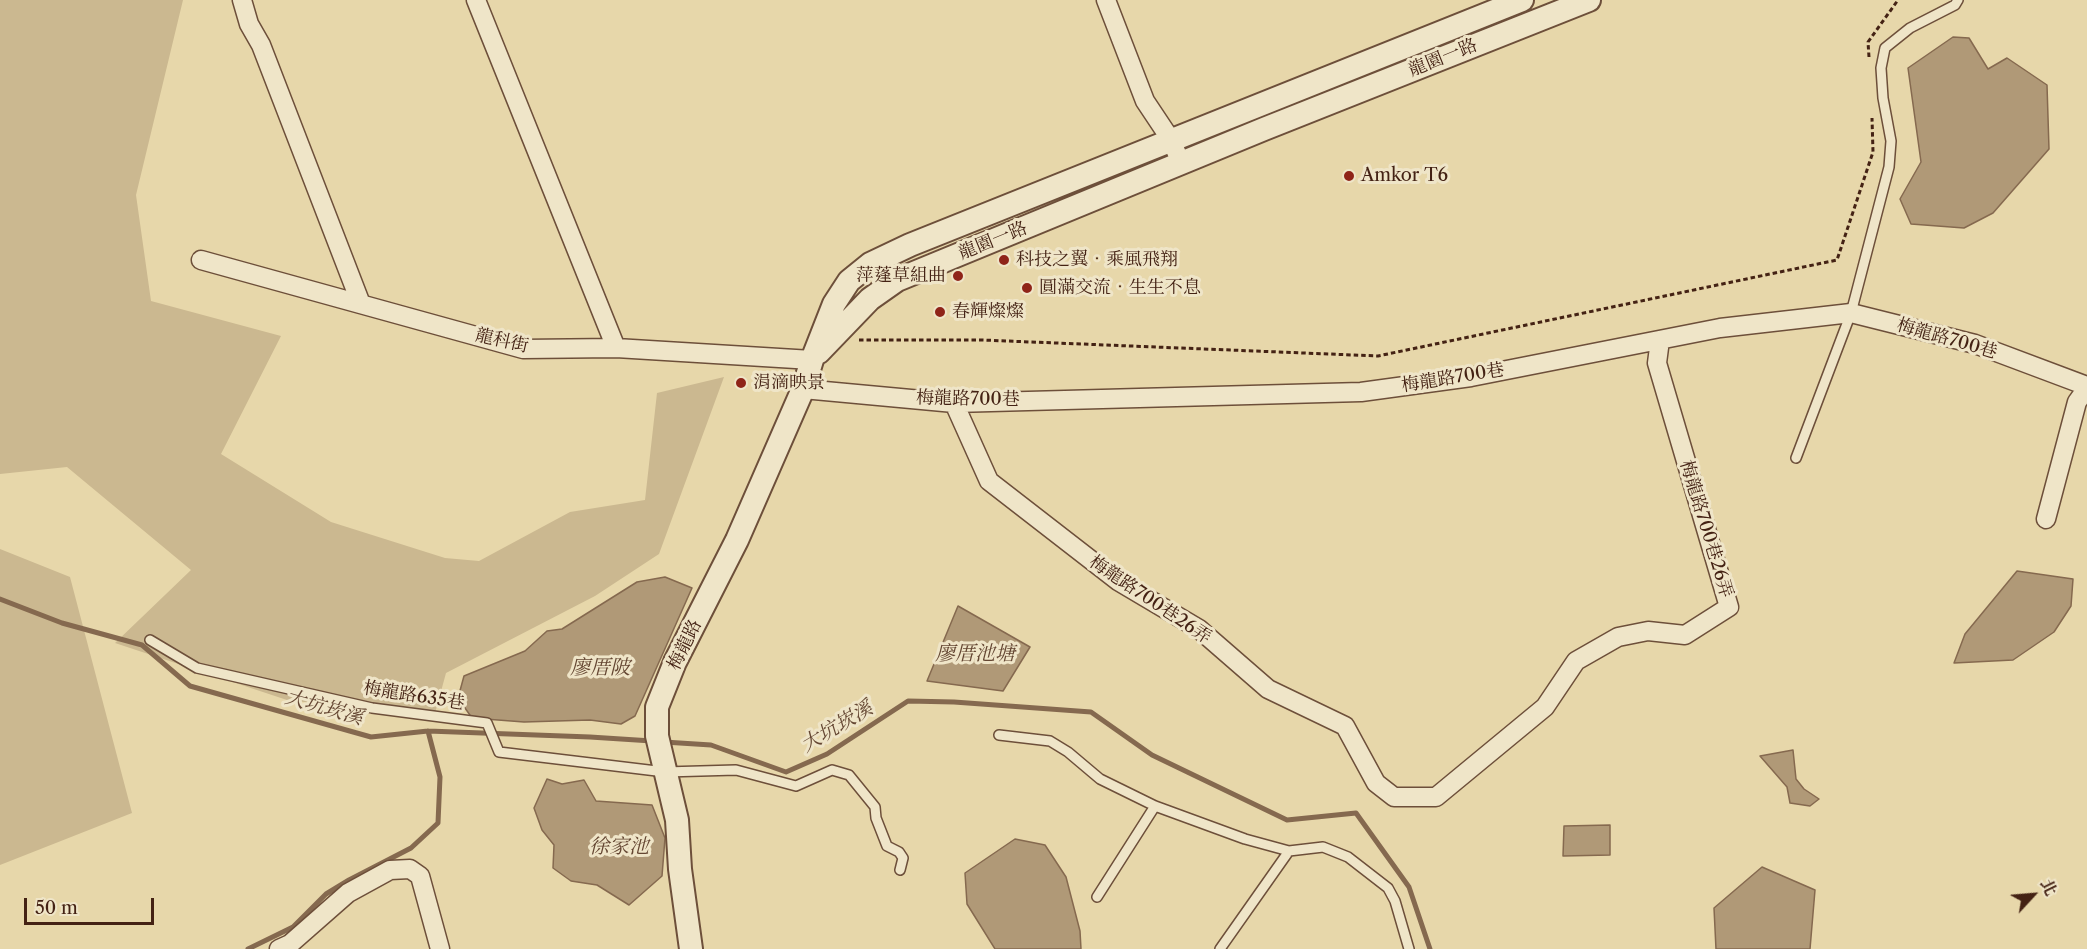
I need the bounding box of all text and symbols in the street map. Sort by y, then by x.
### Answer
street label: 龍園一路 [1406,35,1480,81]
place label: Amkor T6 [1361,165,1448,187]
marker: Amkor T6 [1342,169,1356,183]
street label: 龍園一路 [956,218,1030,264]
place label: 科技之翼．乘風飛翔 [1016,249,1178,271]
marker: 科技之翼．乘風飛翔 [997,253,1011,267]
place label: 萍蓬草組曲 [856,265,946,287]
marker: 萍蓬草組曲 [951,269,965,283]
place label: 圓滿交流．生生不息 [1039,277,1201,299]
marker: 圓滿交流．生生不息 [1020,281,1034,295]
place label: 春輝燦燦 [952,301,1024,323]
marker: 春輝燦燦 [933,305,947,319]
street label: 梅龍路700巷 [1894,314,2000,364]
street label: 龍科街 [473,324,531,358]
street label: 梅龍路700巷 [1400,359,1506,397]
place label: 涓滴映景 [753,372,825,394]
marker: 涓滴映景 [734,376,748,390]
street label: 梅龍路700巷 [916,387,1020,411]
street label: 梅龍路700巷26弄 [1675,458,1737,600]
street label: 梅龍路700巷26弄 [1085,551,1215,649]
street label: 梅龍路 [663,616,707,674]
water label: 廖厝池塘 [935,642,1015,666]
water label: 廖厝陂 [570,656,630,680]
street label: 梅龍路635巷 [362,677,466,715]
water label: 大坑崁溪 [282,685,366,731]
water label: 大坑崁溪 [797,696,877,758]
water label: 徐家池 [589,835,649,859]
north arrow [2003,865,2063,925]
text: 北 [2037,876,2062,899]
scale bar [27,886,158,924]
text: 50 m [35,897,78,919]

